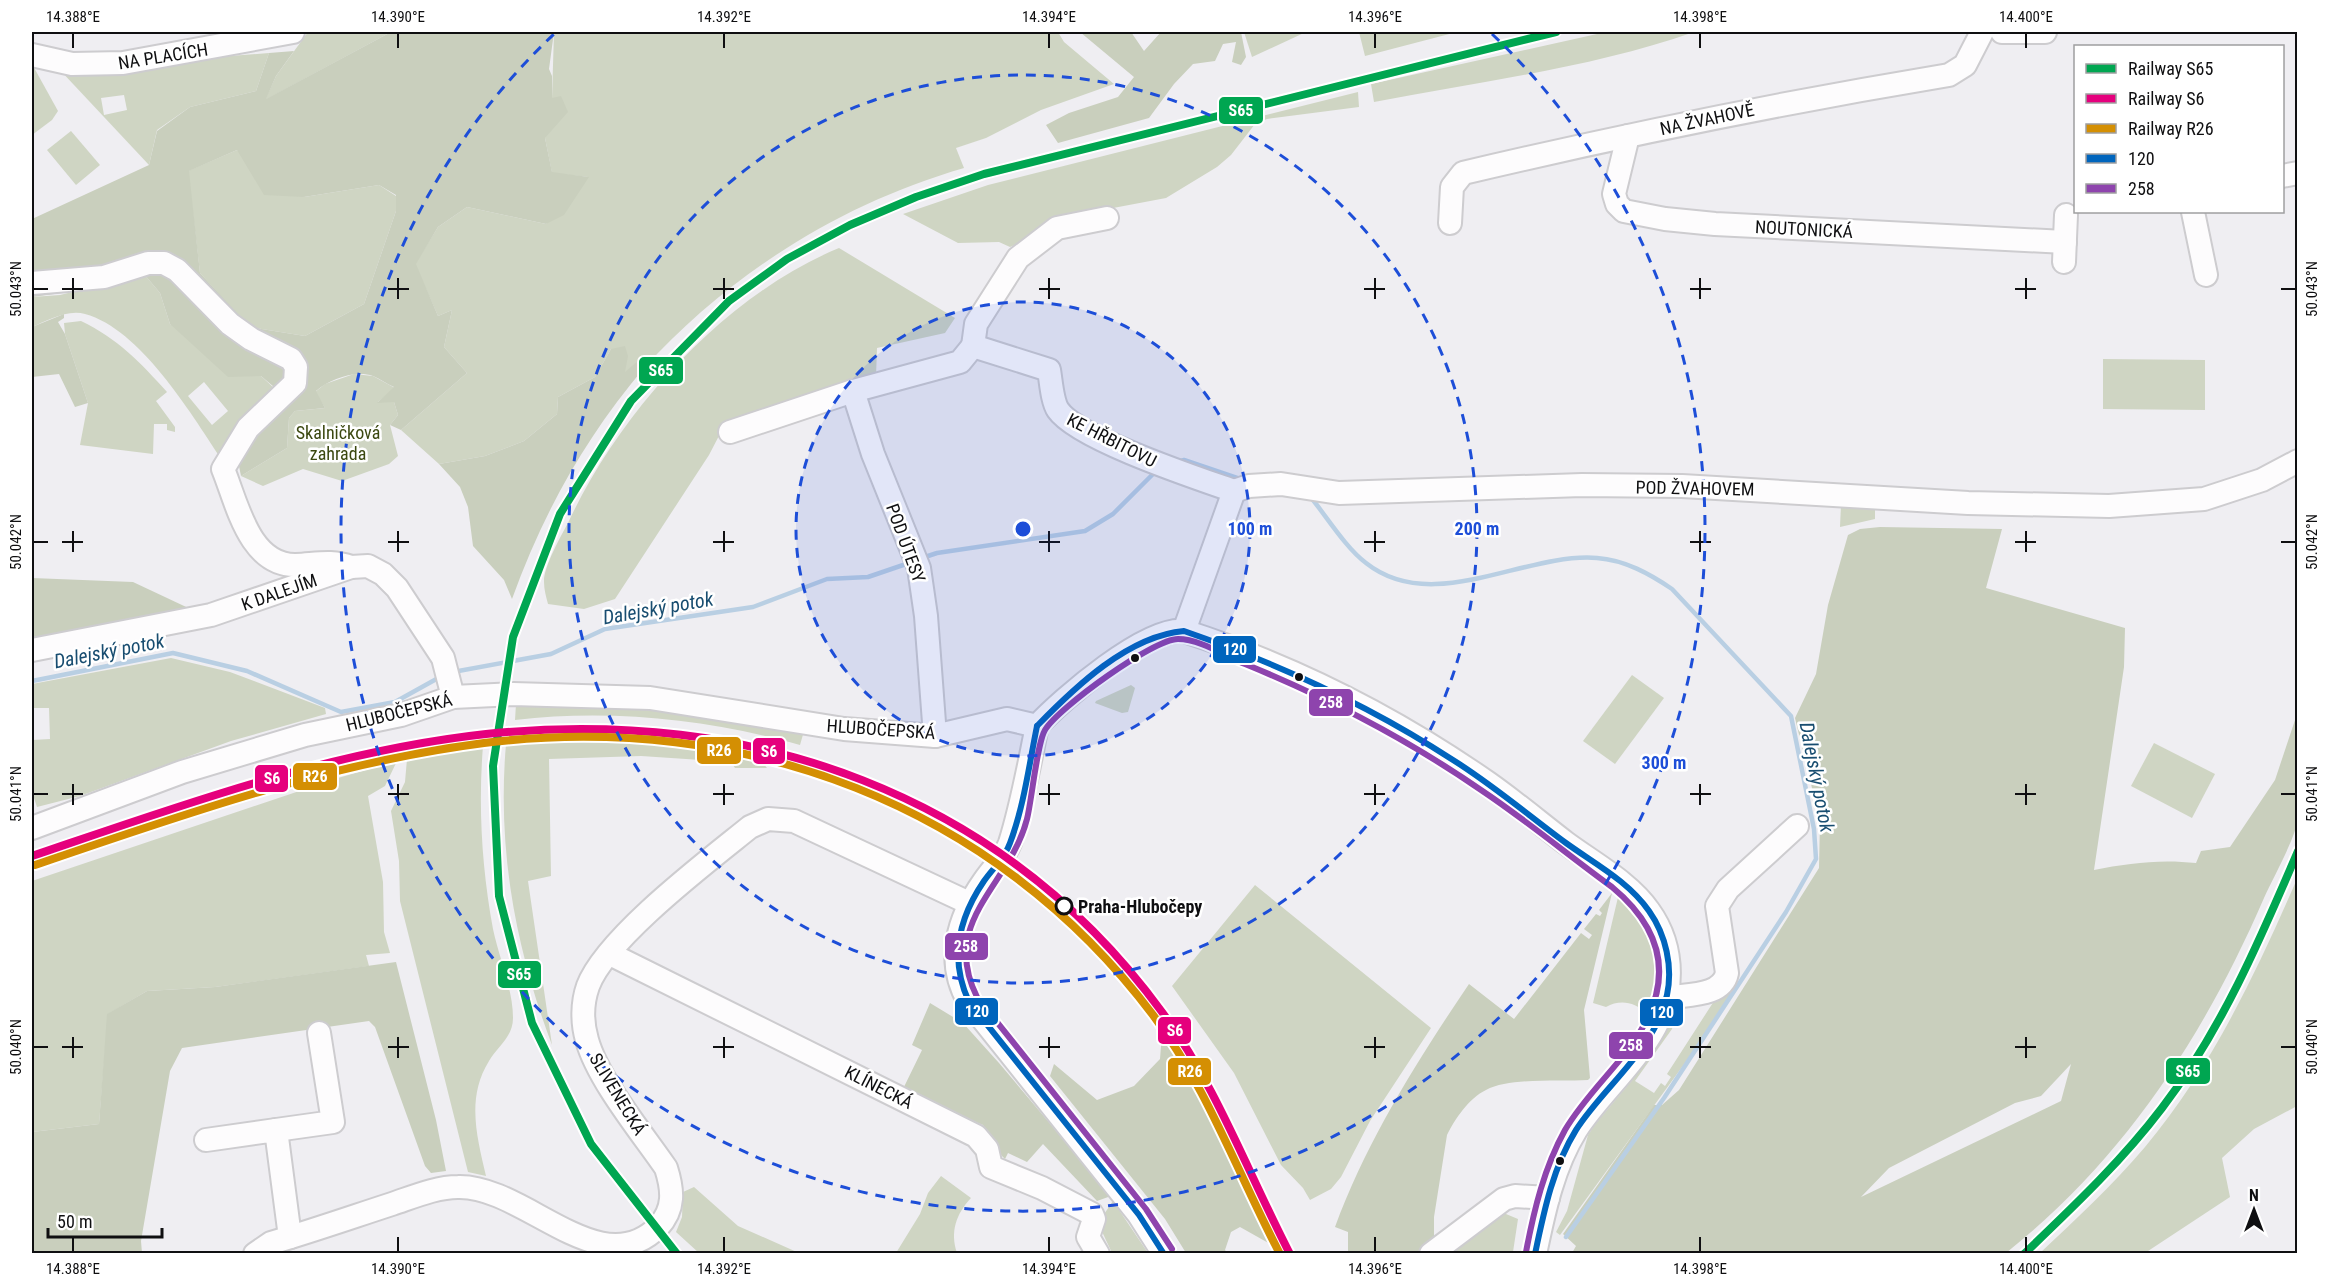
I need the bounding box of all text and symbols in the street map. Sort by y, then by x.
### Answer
text: 14.388°E [46,8,100,26]
text: 14.390°E [371,8,425,26]
text: 14.392°E [697,8,751,26]
text: 14.394°E [1022,8,1076,26]
text: 14.396°E [1348,8,1402,26]
text: 14.398°E [1673,8,1727,26]
text: 14.400°E [1999,8,2053,26]
street label: NA PLACÍCH [116,39,210,73]
legend [2074,45,2284,213]
text: Railway S65 [2128,58,2213,79]
text: Railway S6 [2128,88,2204,109]
line badge: S65 [1218,96,1264,125]
street label: NA ŽVAHOVĚ [1658,99,1756,139]
text: S65 [1229,101,1253,120]
text: Railway R26 [2128,118,2214,139]
text: 120 [2128,148,2155,169]
text: 258 [2128,178,2155,199]
street label: NOUTONICKÁ [1754,216,1854,242]
text: 50.043°N [7,261,25,317]
text: 50.043°N [2303,261,2321,317]
line badge: S65 [638,356,684,385]
text: S65 [649,361,673,380]
street label: KE HŘBITOVU [1064,408,1160,472]
park label: Skalničková zahrada [296,422,380,464]
street label: POD ŽVAHOVEM [1635,476,1755,500]
street label: POD ÚTESY [882,501,930,586]
text: 50.042°N [7,514,25,570]
text: 50.042°N [2303,514,2321,570]
text: 100 m [1228,518,1272,539]
text: 200 m [1455,518,1499,539]
centre of rings [1013,519,1033,539]
street label: K DALEJÍM [238,569,320,615]
water label: Dalejský potok [601,586,716,630]
water label: Dalejský potok [52,628,167,673]
line badge: 120 [1212,635,1257,664]
text: 120 [1223,640,1247,659]
unlabelled marker [1129,652,1141,664]
unlabelled marker [1293,671,1305,683]
line badge: 258 [1308,688,1354,717]
street label: HLUBOČEPSKÁ [344,689,455,735]
text: 258 [1319,693,1343,712]
street label: HLUBOČEPSKÁ [826,715,937,743]
water label: Dalejský potok [1795,720,1840,835]
line badge: R26 [696,736,742,765]
line badge: S6 [752,737,786,765]
text: R26 [706,741,732,760]
text: S6 [761,742,777,761]
text: 300 m [1642,752,1686,773]
line badge: R26 [292,762,338,791]
line badge: S6 [254,764,289,793]
text: 50.041°N [7,766,25,822]
text: 50.041°N [2303,766,2321,822]
text: R26 [302,767,328,786]
text: S6 [264,769,280,788]
place label: Praha-Hlubočepy [1078,896,1202,917]
marker: Praha-Hlubočepy [1055,897,1073,915]
line badge: 258 [944,932,989,961]
text: 258 [954,937,978,956]
line badge: S65 [497,960,542,989]
text: S65 [507,965,531,984]
line badge: 120 [954,997,999,1026]
line badge: 120 [1639,998,1684,1027]
text: 120 [965,1002,989,1021]
text: 120 [1650,1003,1674,1022]
line badge: S6 [1157,1016,1192,1045]
text: 50.040°N [7,1019,25,1075]
text: 50.040°N [2303,1019,2321,1075]
text: S6 [1167,1021,1183,1040]
line badge: 258 [1608,1031,1654,1060]
text: 258 [1619,1036,1643,1055]
street label: SLIVENECKÁ [585,1049,651,1139]
line badge: R26 [1167,1057,1212,1086]
line badge: S65 [2165,1057,2211,1085]
street label: KLÍNECKÁ [842,1061,917,1113]
text: R26 [1177,1062,1203,1081]
text: S65 [2176,1062,2200,1081]
unlabelled marker [1554,1155,1566,1167]
north arrow [2224,1180,2284,1240]
text: N [2249,1186,2259,1205]
scale bar [48,1201,162,1239]
text: 50 m [57,1211,92,1232]
text: 14.388°E [46,1260,100,1278]
text: 14.390°E [371,1260,425,1278]
text: 14.392°E [697,1260,751,1278]
text: 14.394°E [1022,1260,1076,1278]
text: 14.396°E [1348,1260,1402,1278]
text: 14.398°E [1673,1260,1727,1278]
text: 14.400°E [1999,1260,2053,1278]

